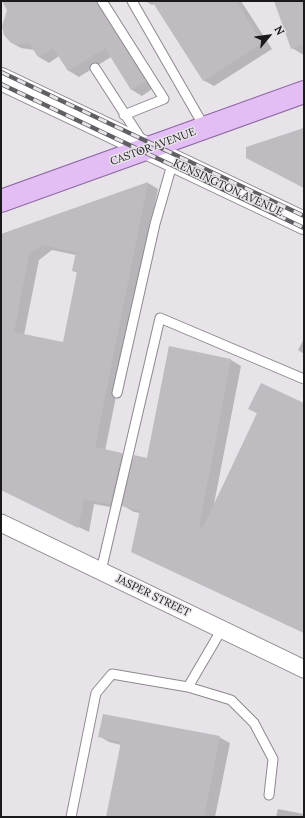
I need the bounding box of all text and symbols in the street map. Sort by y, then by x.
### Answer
north arrow [249,16,289,56]
text: N [271,23,288,37]
street label: CASTOR AVENUE [108,125,198,169]
street label: KENSINGTON AVENUE [171,157,285,219]
street label: JASPER STREET [114,572,192,620]

